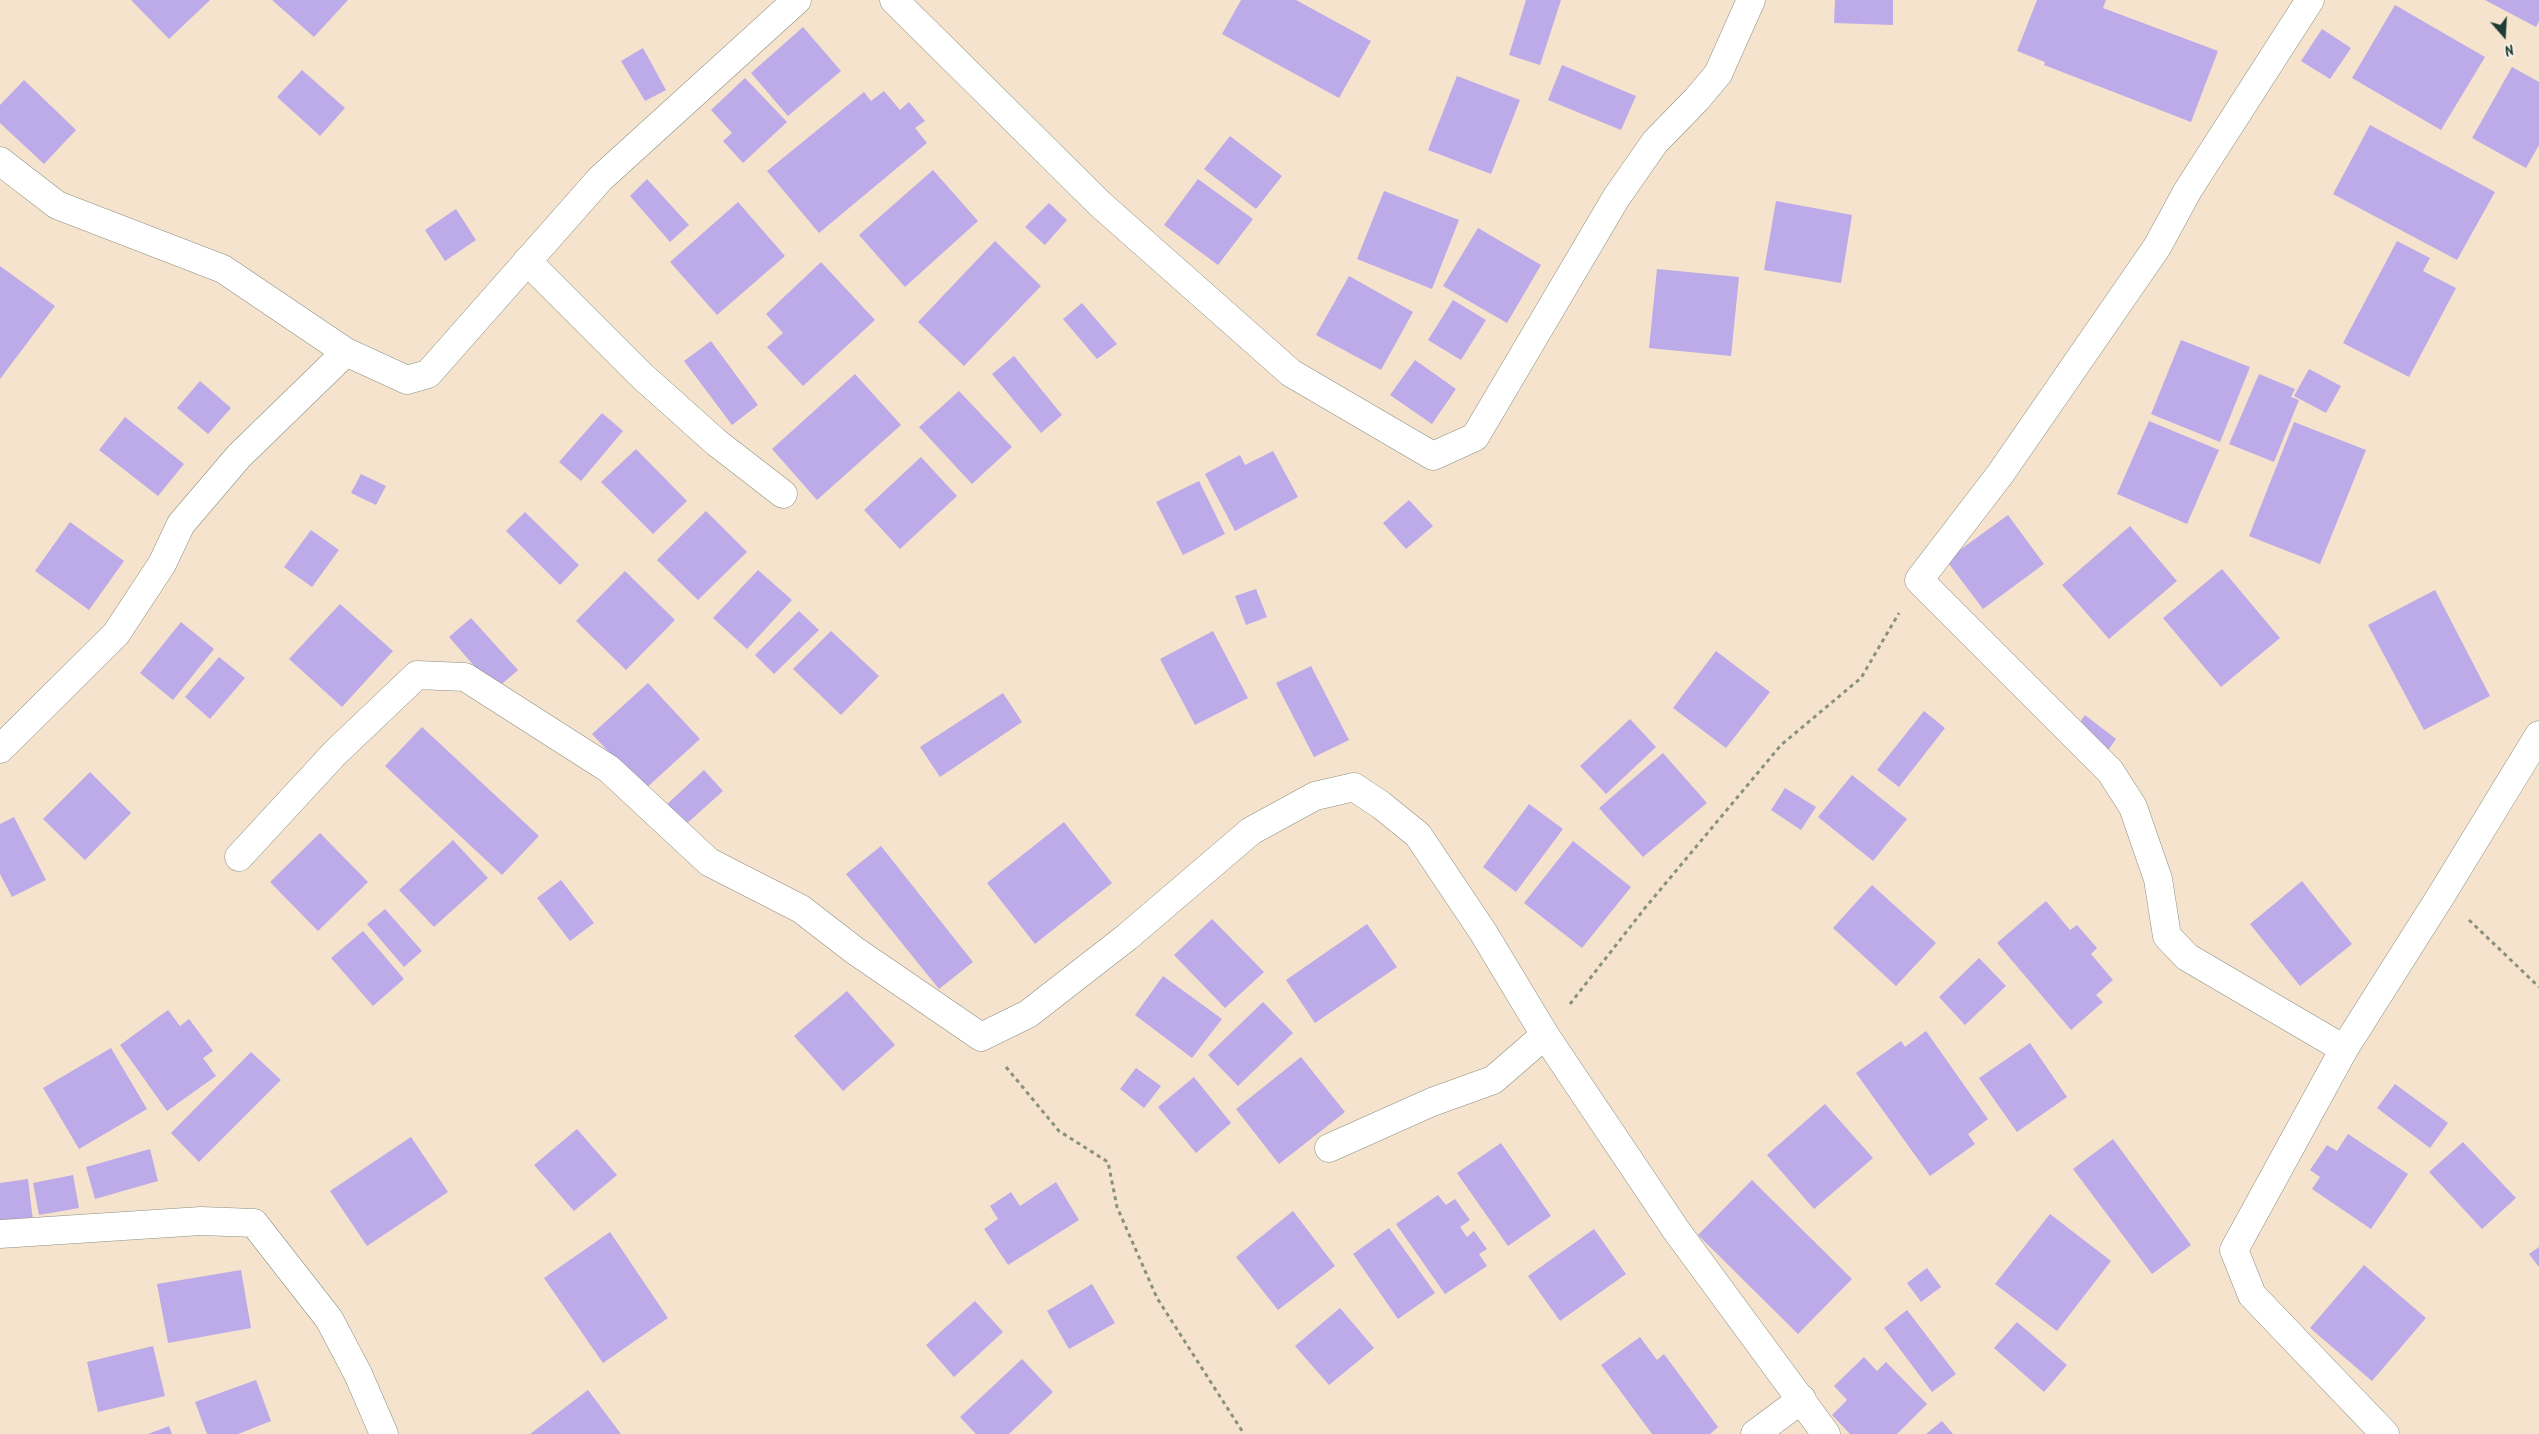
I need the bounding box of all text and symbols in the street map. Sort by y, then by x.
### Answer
north arrow [2479,10,2529,60]
text: N [2501,37,2517,61]

